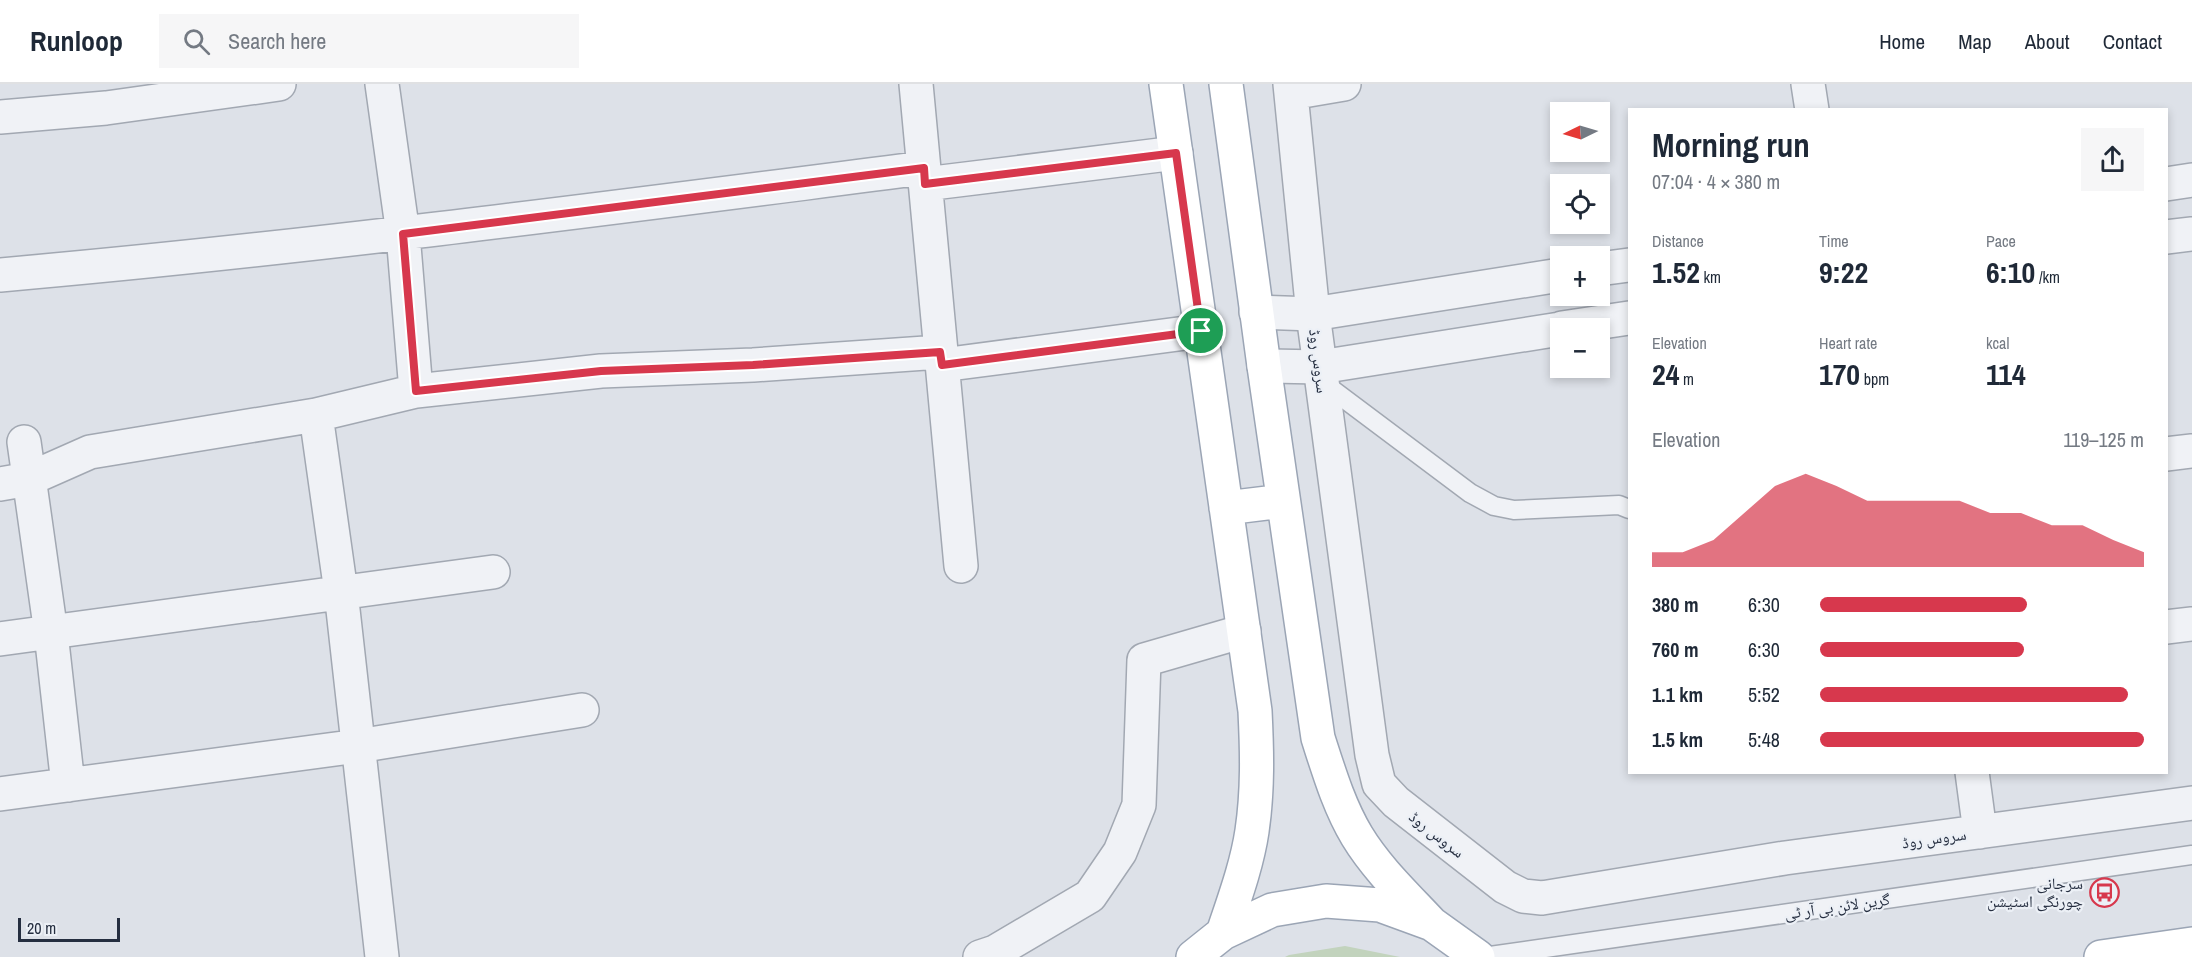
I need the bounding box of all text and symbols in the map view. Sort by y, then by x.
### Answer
search box [159,14,579,68]
text: Runloop [30,22,123,60]
icon: search [180,25,213,58]
text: Search here [228,26,326,56]
text: Home [1879,27,1925,56]
text: Map [1958,27,1992,56]
text: About [2025,27,2070,56]
text: Contact [2103,27,2162,56]
north arrow [1550,102,1610,162]
map controls [1550,102,1610,378]
text: Morning run [1652,123,1810,167]
button: share [2081,128,2144,191]
text: 07:04 · 4 × 380 m [1652,168,1780,195]
button: locate [1550,174,1610,234]
text: Distance [1652,230,1704,252]
text: Time [1819,230,1849,252]
text: Pace [1986,230,2016,252]
button: + [1550,246,1610,306]
text: 1.52 [1652,252,1700,292]
text: 9:22 [1819,252,1868,292]
text: 6:10 [1986,252,2035,292]
text: km [1700,266,1721,288]
text: /km [2035,266,2060,288]
pin [1175,305,1226,356]
icon: arrive [1184,314,1217,347]
button: − [1550,318,1610,378]
street label: سروس روڈ [1304,328,1334,394]
text: Elevation [1652,332,1707,354]
text: Heart rate [1819,332,1877,354]
text: kcal [1986,332,2009,354]
text: 24 [1652,354,1679,394]
text: 170 [1819,354,1860,394]
text: 114 [1986,354,2026,394]
text: m [1679,368,1694,390]
text: bpm [1860,368,1889,390]
text: Elevation [1652,426,1720,453]
text: 119–125 m [2063,426,2144,453]
text: 380 m [1652,591,1699,618]
text: 6:30 [1748,591,1780,618]
text: 760 m [1652,636,1699,663]
text: 6:30 [1748,636,1780,663]
text: 1.1 km [1652,681,1703,708]
text: 5:52 [1748,681,1780,708]
text: 1.5 km [1652,726,1703,753]
text: 5:48 [1748,726,1780,753]
street label: سروس روڈ [1405,805,1469,863]
street label: سروس روڈ [1900,823,1968,853]
place label: سرجانی چورنگی اسٹیشن [1987,872,2083,912]
bus stop icon: سرجانی چورنگی اسٹیشن [2088,876,2120,908]
street label: گرین لائن بی آر ٹی [1783,888,1892,924]
scale bar [18,915,120,942]
text: 20 m [27,917,56,939]

